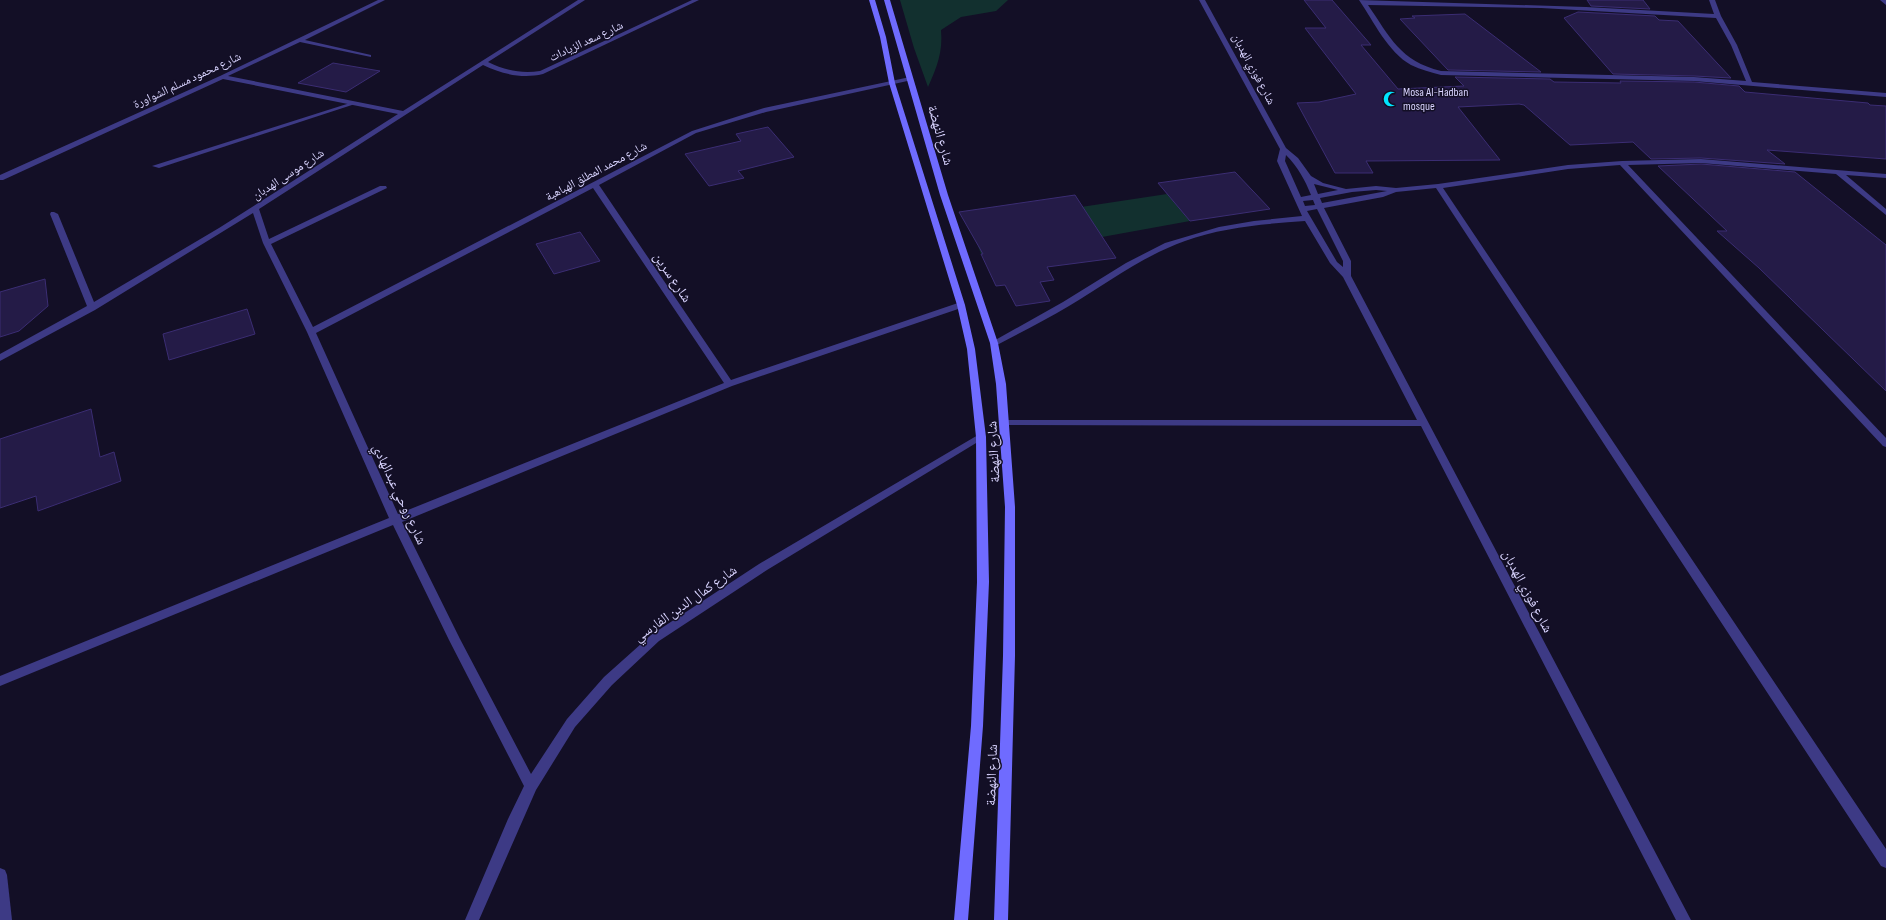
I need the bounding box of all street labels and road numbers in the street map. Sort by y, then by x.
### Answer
street label: شارع سعد الزيادات [547,18,626,65]
street label: شارع فوزي الهدبان [1227,31,1279,108]
street label: شارع محمود مسلم الشواورة [131,49,244,112]
street label: شارع النهضة [923,103,957,167]
street label: شارع محمد المطلق الهباهبة [543,138,650,205]
street label: شارع موسى الهدبان [249,146,327,203]
street label: شارع سرين [649,249,695,306]
street label: شارع النهضة [983,421,1005,483]
street label: شارع روحي عبدالهادي [367,441,430,548]
street label: شارع فوزي الهدبان [1496,547,1557,637]
street label: شارع كمال الدين الفارسي [630,561,742,648]
street label: شارع النهضة [982,744,1002,806]

